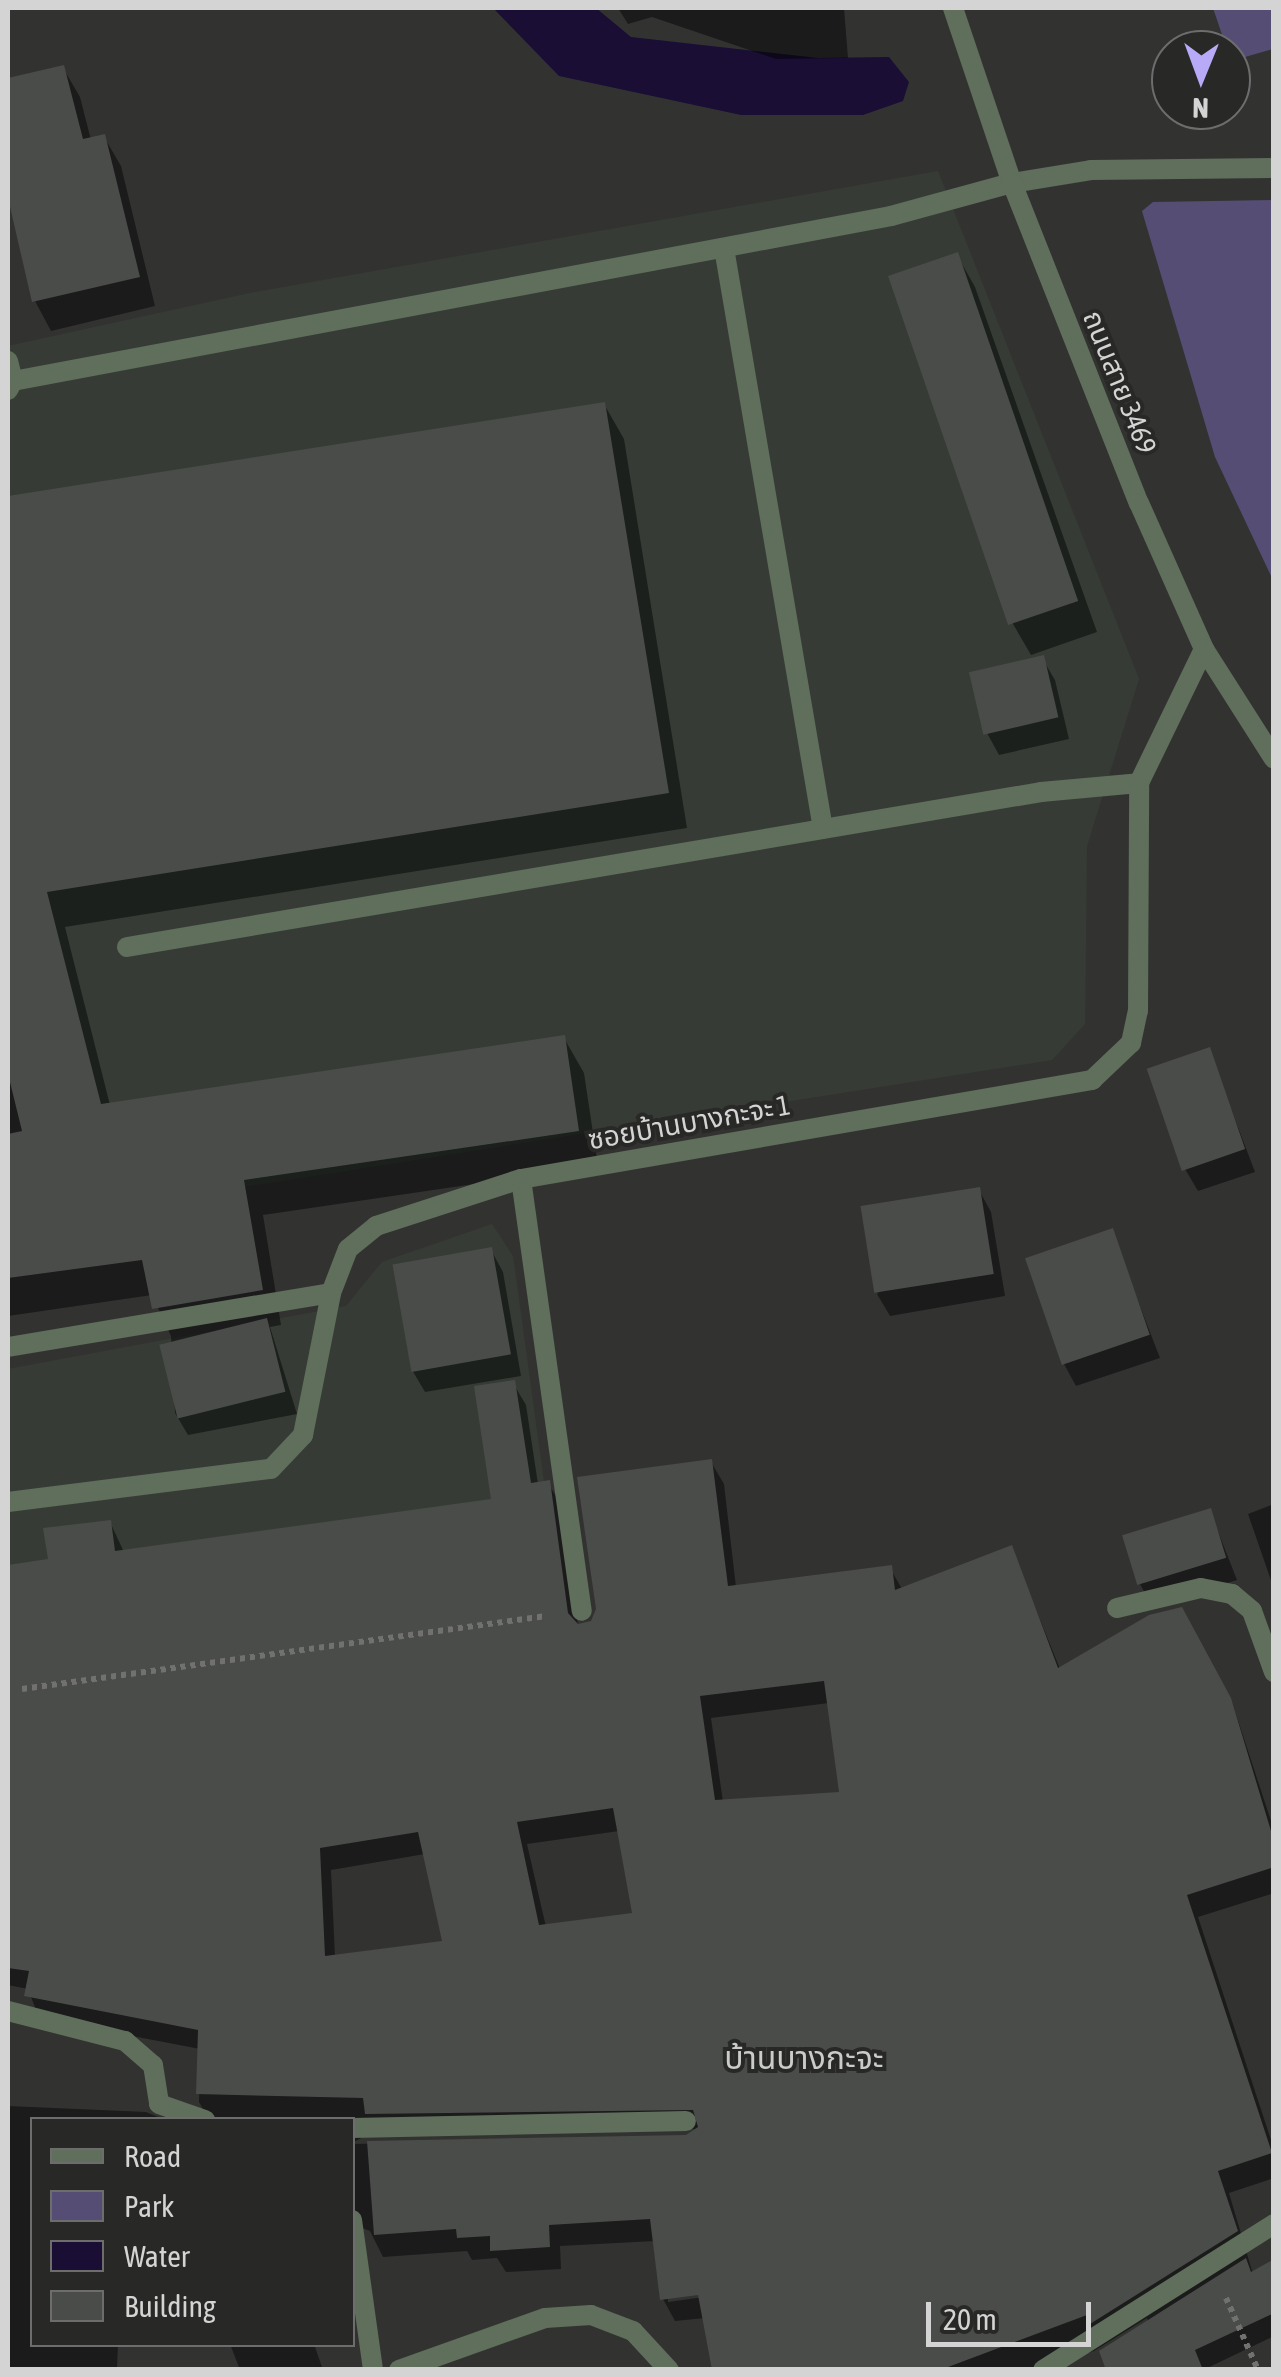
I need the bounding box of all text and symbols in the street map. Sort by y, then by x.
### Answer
north arrow [1151,30,1251,130]
text: N [1192,92,1209,124]
street label: ถนนสาย 3469 [1076,305,1164,459]
street label: ซอยบ้านบางกะจะ 1 [585,1088,793,1156]
district label: บ้านบางกะจะ [724,2039,884,2077]
legend [30,2117,355,2347]
text: Road [124,2139,181,2173]
text: Park [124,2189,174,2223]
text: Water [124,2239,190,2273]
scale bar [931,2282,1096,2344]
text: Building [124,2289,216,2323]
text: 20 m [943,2302,997,2336]

